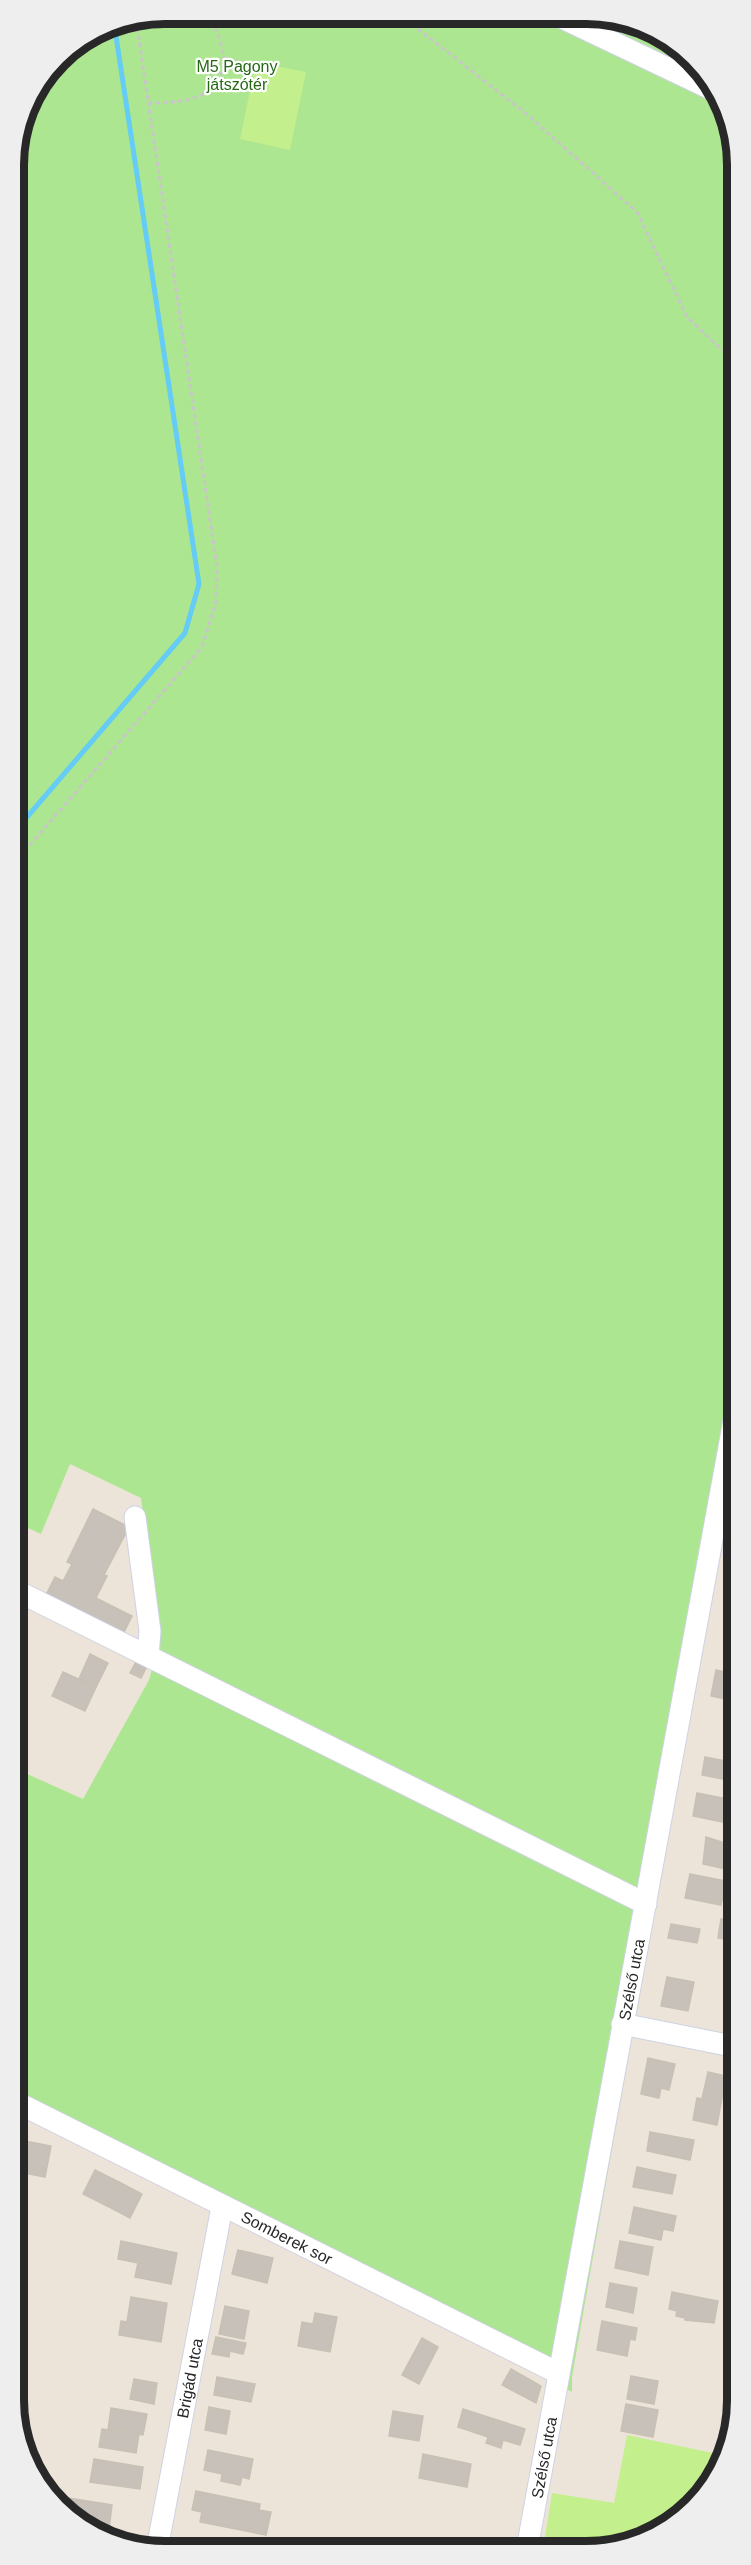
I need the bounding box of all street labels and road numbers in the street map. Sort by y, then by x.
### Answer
street label: Szélső utca [616,1937,647,2022]
street label: Somberek sor [239,2208,336,2268]
street label: Brigád utca [174,2337,205,2419]
street label: Szélső utca [528,2415,560,2500]

